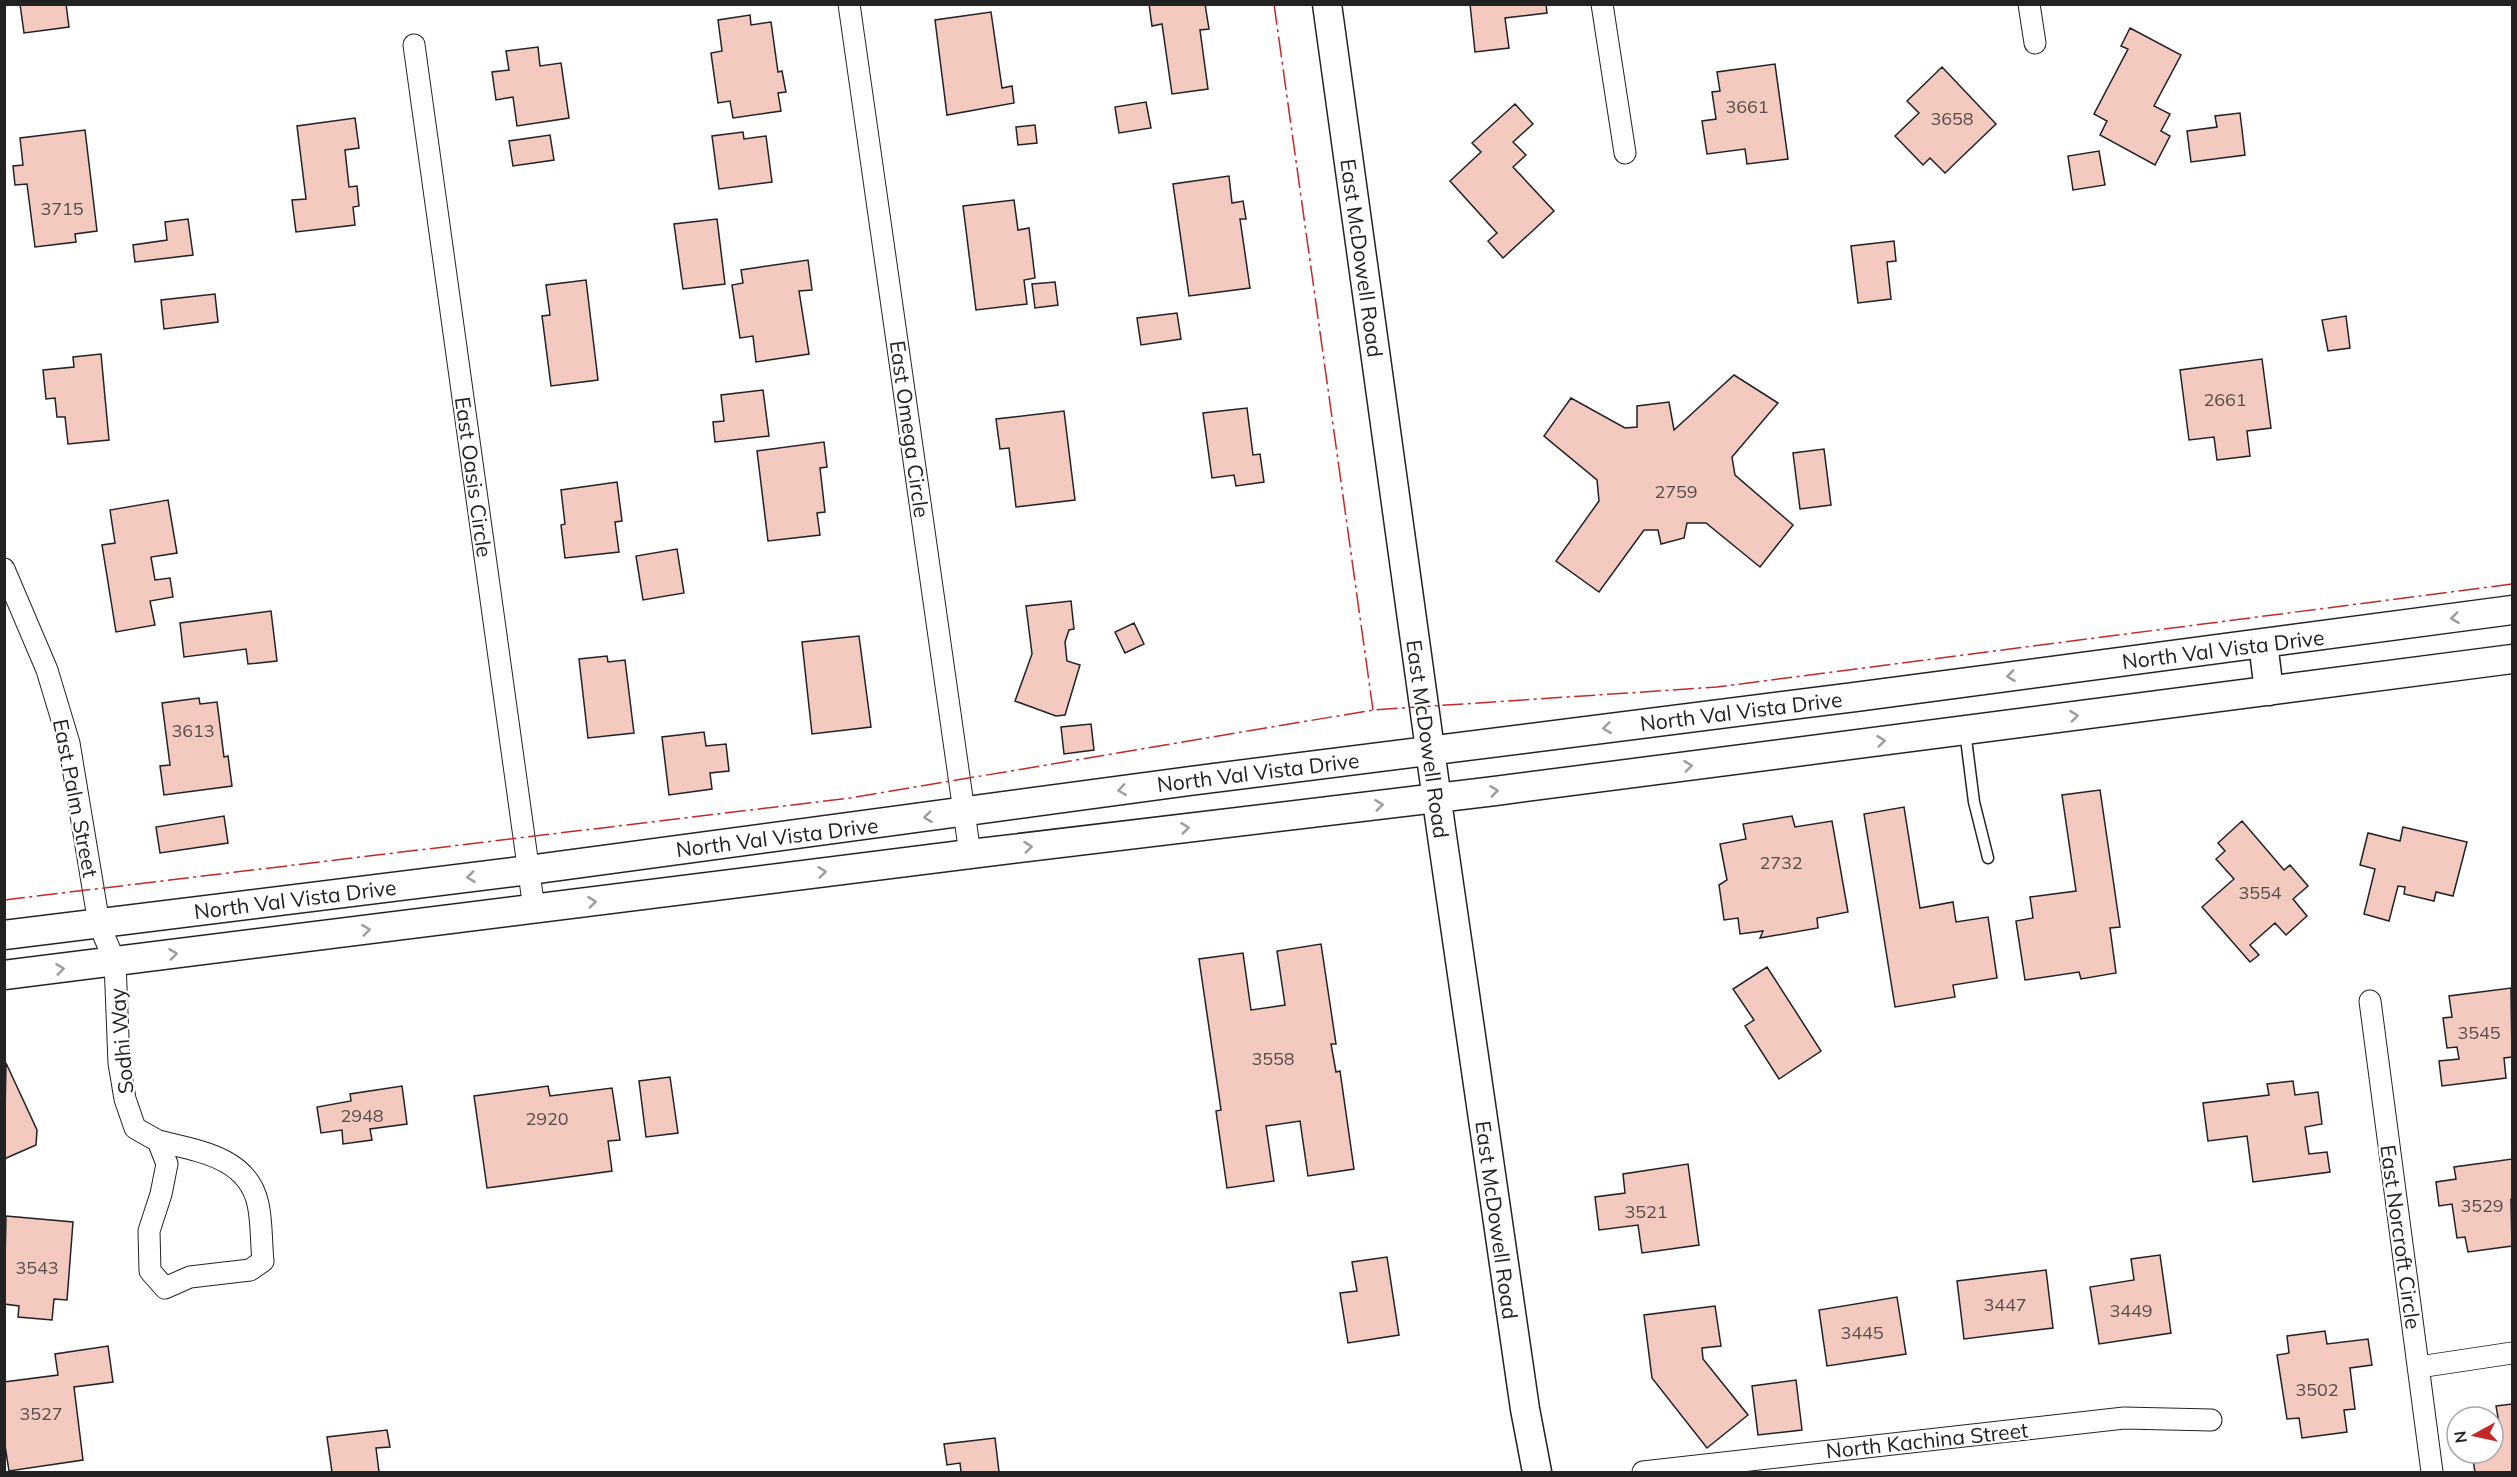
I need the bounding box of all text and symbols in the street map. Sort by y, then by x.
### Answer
house number: 3661 [1725,95,1769,118]
house number: 3658 [1930,107,1974,130]
street label: East McDowell Road [1335,157,1389,359]
house number: 3715 [40,197,84,220]
street label: East Omega Circle [885,339,935,519]
house number: 2661 [2203,388,2247,411]
street label: East Oasis Circle [450,395,498,559]
house number: 2759 [1654,480,1698,503]
one-way arrow [2450,611,2459,624]
street label: North Val Vista Drive [2120,624,2326,674]
street label: East McDowell Road [1401,638,1455,840]
one-way arrow [2007,670,2016,682]
street label: North Val Vista Drive [1638,686,1844,736]
one-way arrow [2070,710,2079,722]
street label: East Palm Street [48,717,104,879]
house number: 3613 [171,719,215,742]
one-way arrow [1602,722,1611,734]
one-way arrow [1876,735,1886,747]
street label: North Val Vista Drive [1155,747,1361,797]
one-way arrow [1683,760,1692,772]
one-way arrow [1117,784,1126,796]
one-way arrow [1490,785,1499,798]
one-way arrow [1374,799,1383,812]
one-way arrow [924,811,933,823]
street label: North Val Vista Drive [674,812,880,862]
one-way arrow [1181,822,1190,835]
one-way arrow [1024,841,1033,853]
house number: 2732 [1759,851,1803,874]
one-way arrow [818,867,827,879]
one-way arrow [466,870,475,883]
street label: North Val Vista Drive [192,874,398,924]
house number: 3554 [2238,881,2282,904]
one-way arrow [588,896,597,908]
one-way arrow [362,924,371,936]
one-way arrow [168,949,177,961]
one-way arrow [55,963,64,975]
street label: Sodhi Way [103,987,139,1095]
house number: 3545 [2457,1021,2501,1044]
house number: 3558 [1251,1047,1295,1070]
house number: 2948 [340,1104,384,1127]
house number: 2920 [525,1107,569,1130]
street label: East McDowell Road [1470,1119,1524,1321]
street label: East Norcroft Circle [2375,1143,2427,1331]
house number: 3529 [2460,1194,2504,1217]
house number: 3521 [1624,1200,1668,1223]
house number: 3543 [15,1256,59,1279]
house number: 3447 [1983,1293,2027,1316]
house number: 3449 [2109,1299,2153,1322]
house number: 3445 [1840,1321,1884,1344]
house number: 3502 [2295,1378,2339,1401]
house number: 3527 [19,1402,63,1425]
north arrow [2445,1405,2505,1465]
street label: North Kachina Street [1825,1416,2029,1464]
text: N [2449,1430,2471,1444]

